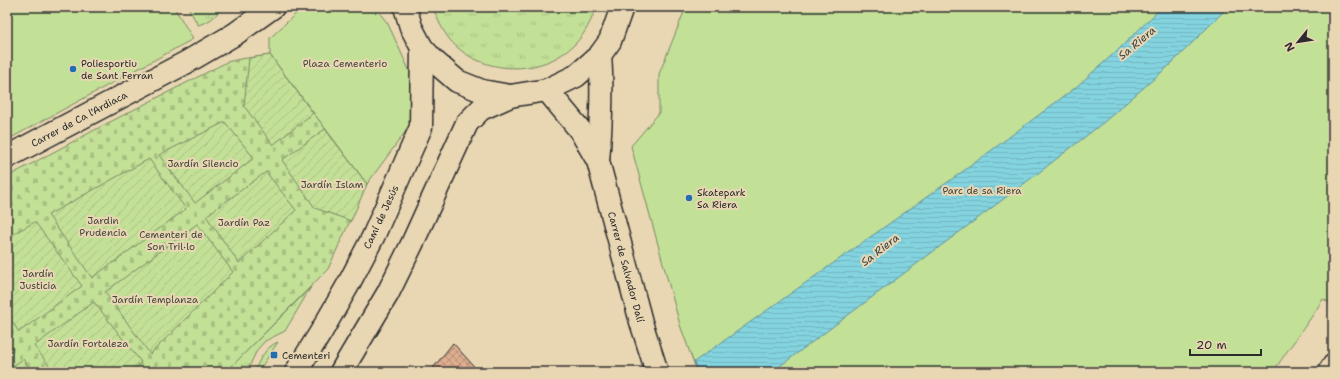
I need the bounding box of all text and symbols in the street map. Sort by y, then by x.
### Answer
north arrow [1278,22,1318,62]
water label: Sa Riera [1115,23,1159,63]
text: N [1281,39,1298,54]
place label: Poliesportiu de Sant Ferran [81,57,153,82]
park label: Plaza Cementerio [303,57,387,70]
marker: Poliesportiu de Sant Ferran [68,64,78,74]
street label: Carrer de Ca l'Ardiaca [29,88,130,150]
park label: Jardín Silencio [167,157,239,170]
park label: Jardín Islam [301,178,364,191]
street label: Camí de Jesús [360,183,402,251]
park label: Parc de sa Riera [942,184,1022,197]
place label: Skatepark Sa Riera [697,186,746,211]
marker: Skatepark Sa Riera [684,193,694,203]
street label: Carrer de Salvador Dalí [605,210,647,324]
park label: Jardin Prudencia [79,214,127,239]
park label: Jardín Paz [218,216,270,229]
park label: Cementeri de Son Tril·lo [139,228,203,253]
water label: Sa Riera [858,230,902,270]
park label: Jardín Justicia [20,267,57,292]
park label: Jardín Templanza [112,293,199,306]
scale bar [1190,331,1261,357]
park label: Jardín Fortaleza [47,337,129,350]
text: 20 m [1196,337,1227,353]
place label: Cementeri [282,349,331,362]
marker: Cementeri [269,350,279,360]

